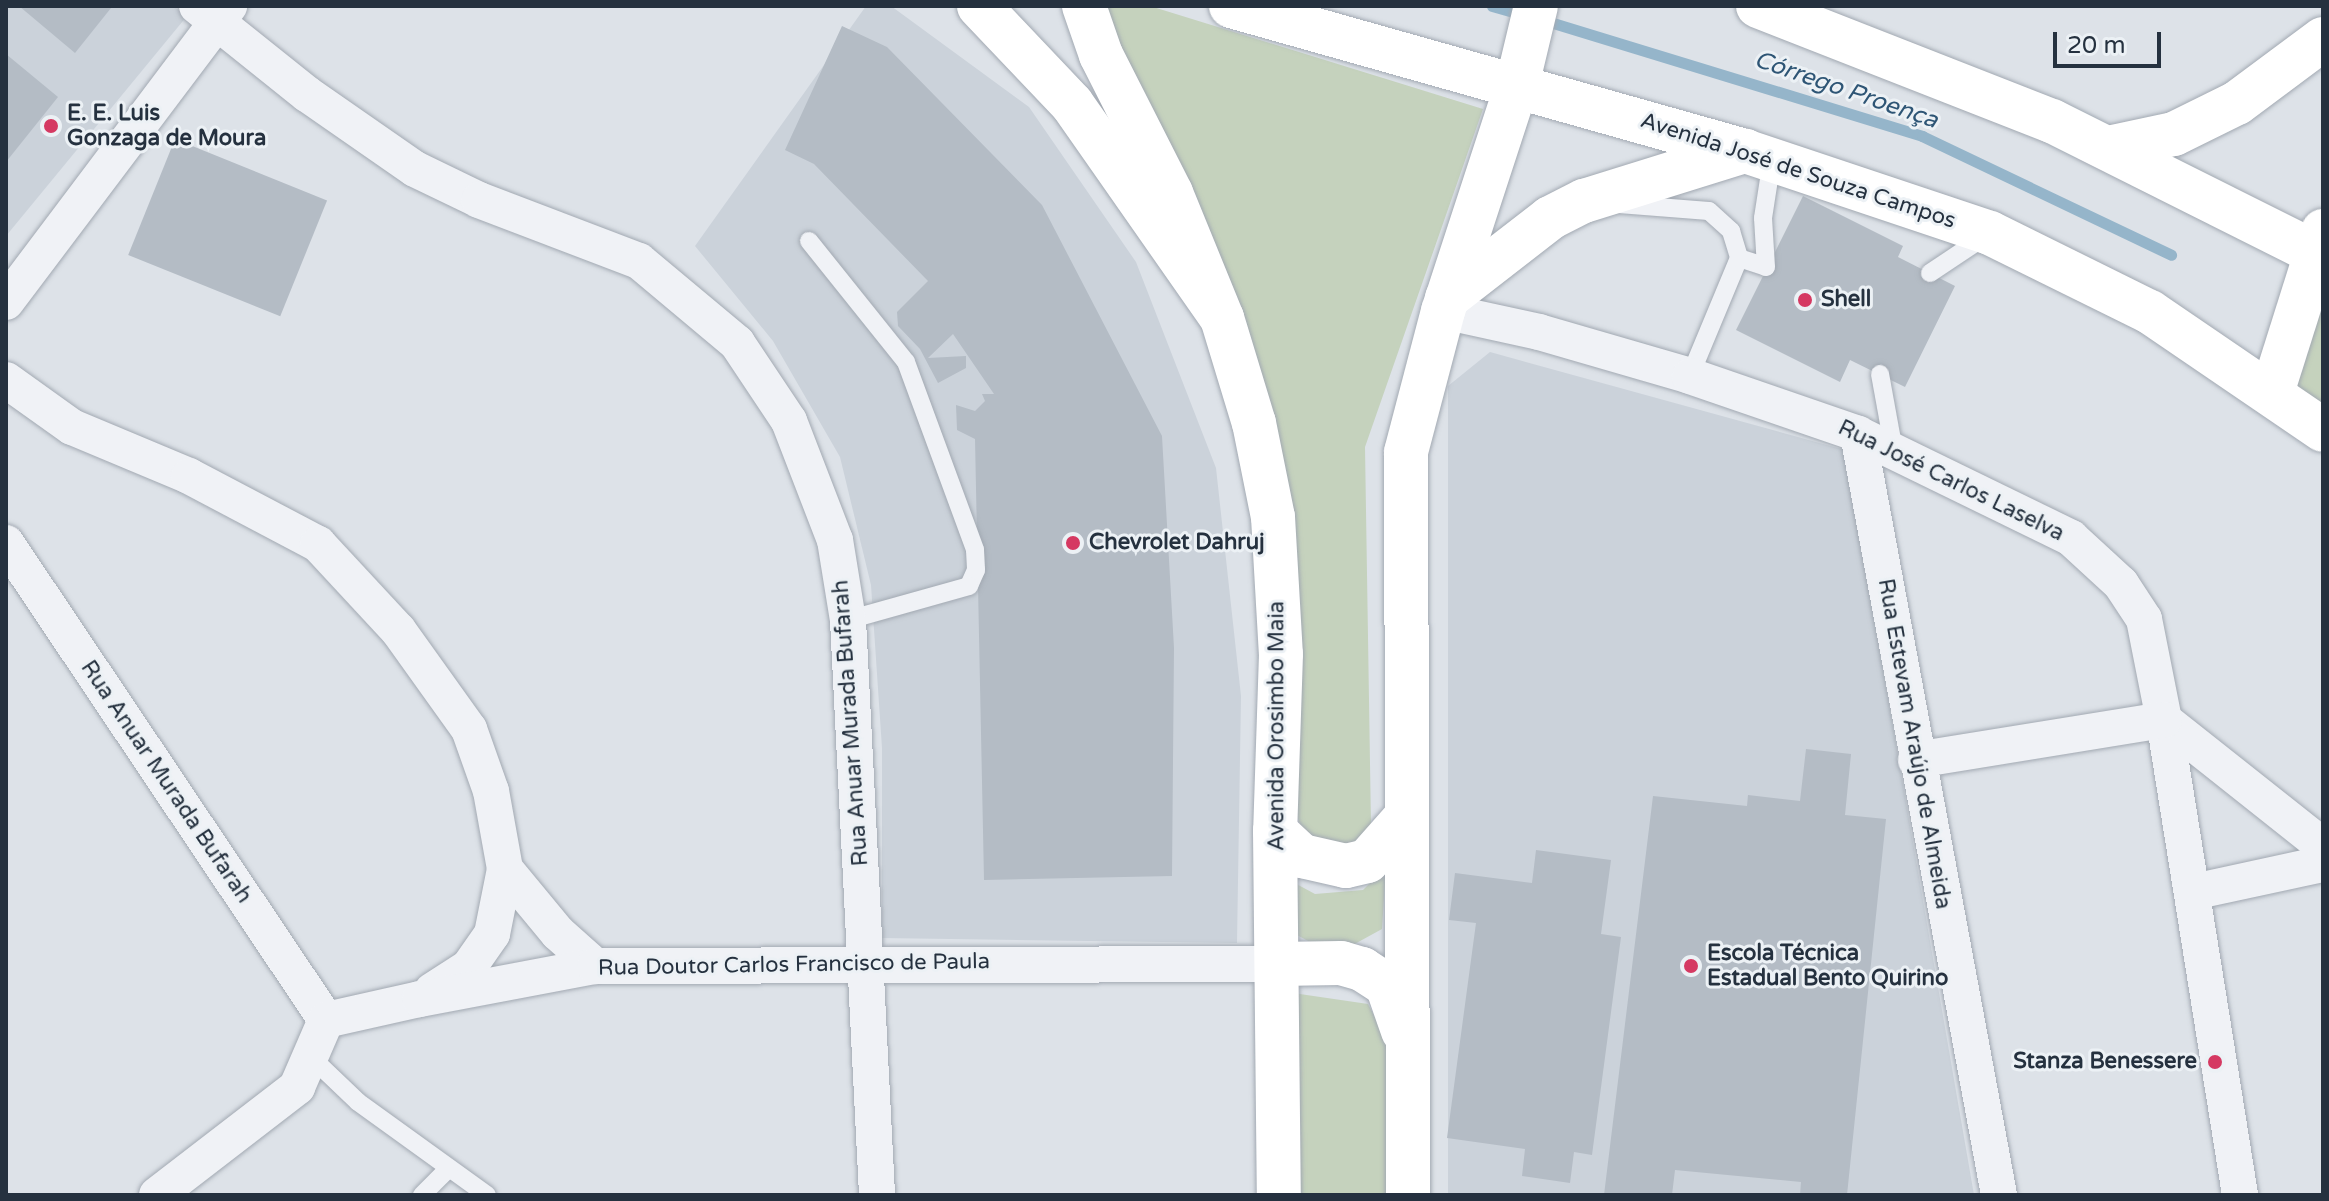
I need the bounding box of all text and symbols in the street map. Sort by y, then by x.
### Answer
scale bar [2057,16,2165,66]
text: 20 m [2067,31,2125,60]
water label: Córrego Proença [1750,45,1942,135]
place label: E. E. Luis Gonzaga de Moura [67,100,266,152]
street label: Avenida José de Souza Campos [1637,107,1959,235]
marker: E. E. Luis Gonzaga de Moura [42,117,60,135]
place label: Shell [1821,287,1871,313]
marker: Shell [1796,291,1814,309]
street label: Rua José Carlos Laselva [1834,415,2068,547]
place label: Chevrolet Dahruj [1089,530,1265,556]
marker: Chevrolet Dahruj [1064,534,1082,552]
street label: Rua Estevam Araújo de Almeida [1872,577,1956,911]
street label: Rua Anuar Murada Bufarah [828,579,874,867]
street label: Avenida Orosimbo Maia [1264,601,1290,851]
street label: Rua Anuar Murada Bufarah [75,656,257,908]
place label: Escola Técnica Estadual Bento Quirino [1707,940,1948,992]
street label: Rua Doutor Carlos Francisco de Paula [598,948,990,982]
marker: Escola Técnica Estadual Bento Quirino [1682,957,1700,975]
place label: Stanza Benessere [2013,1049,2197,1075]
marker: Stanza Benessere [2204,1051,2226,1073]

